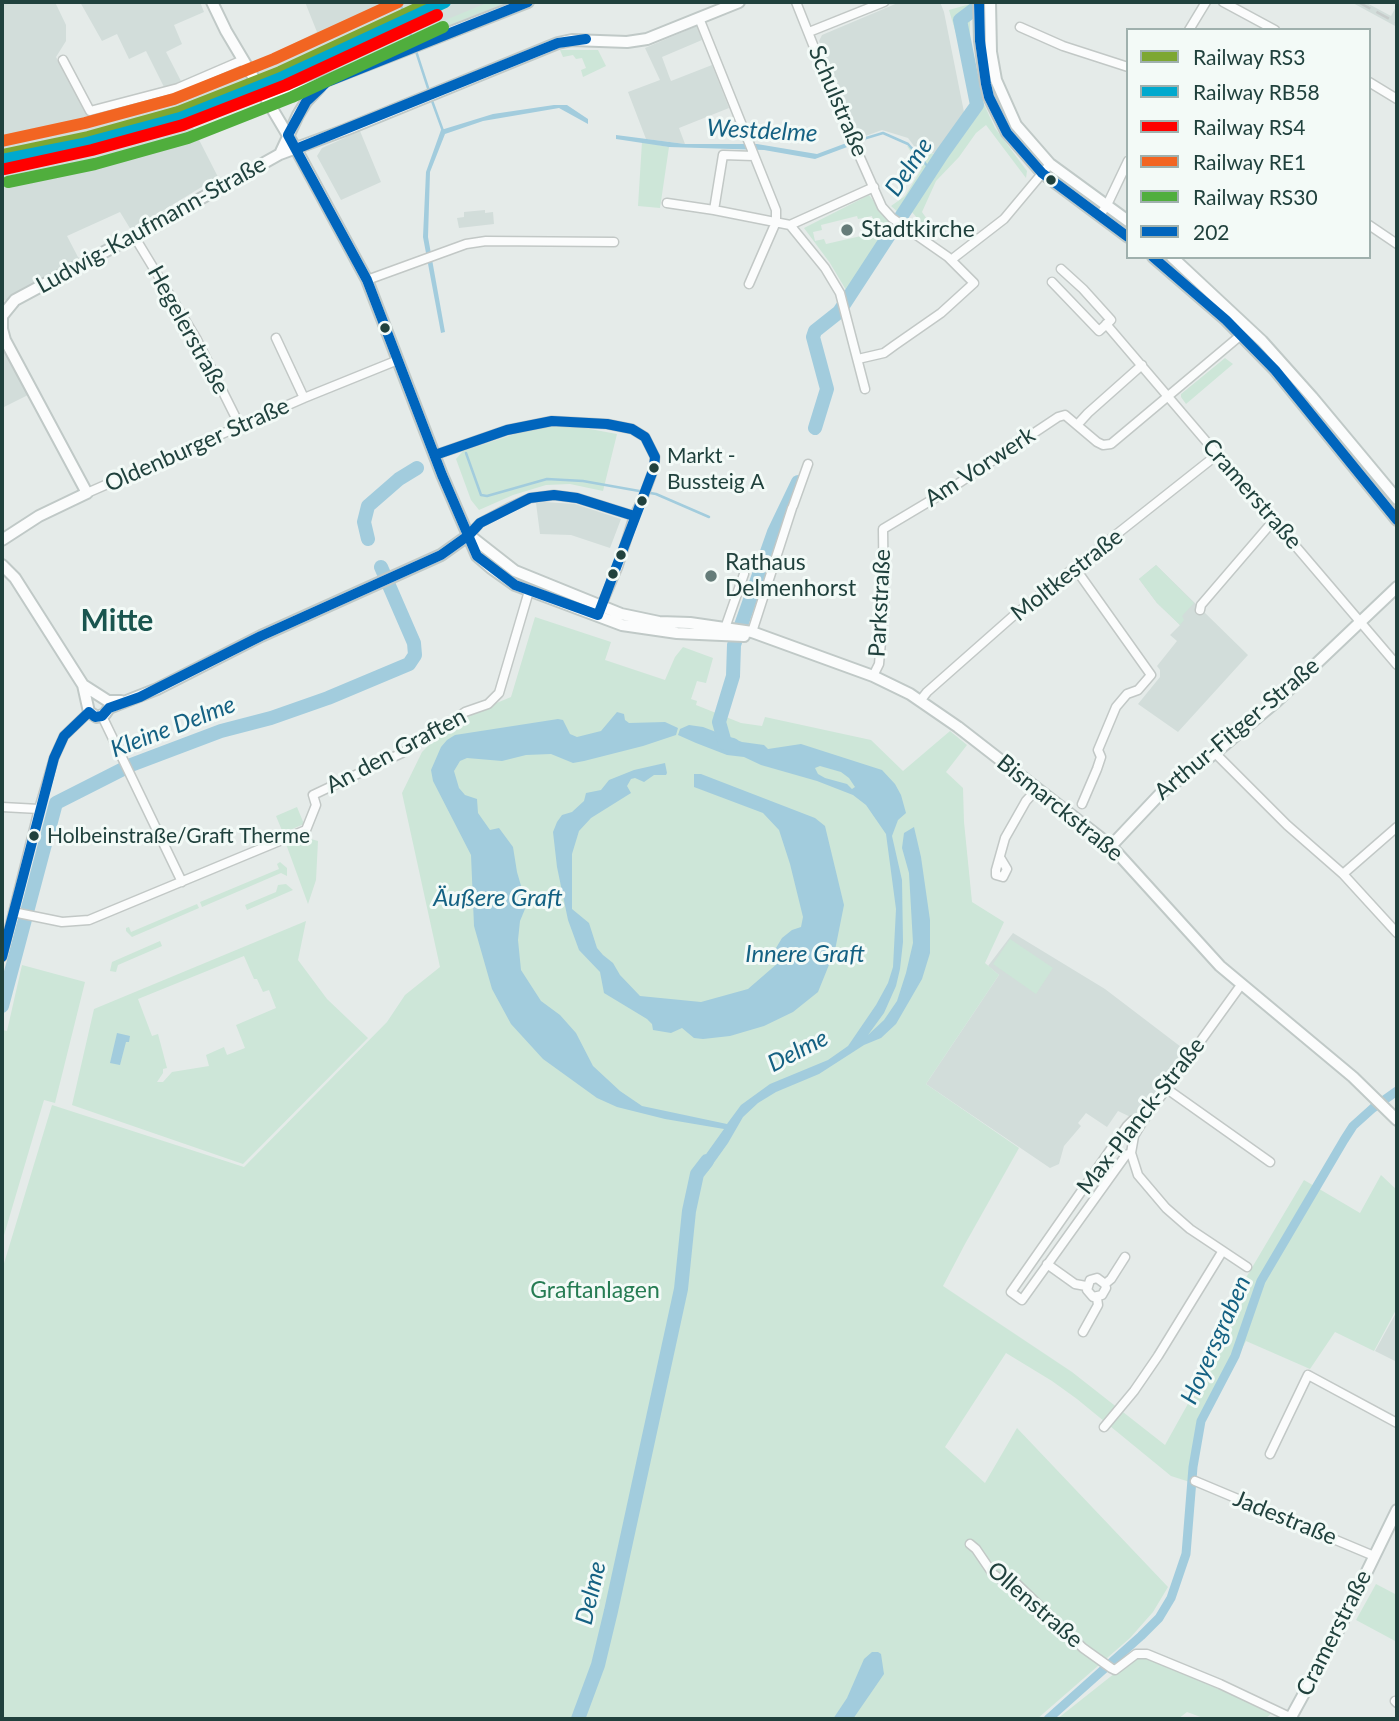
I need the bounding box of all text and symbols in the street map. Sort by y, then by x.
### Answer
legend [1126,28,1371,259]
street label: Schulstraße [802,41,874,161]
text: Railway RS3 [1193,44,1305,69]
text: Railway RB58 [1193,79,1320,104]
water label: Westdelme [706,114,818,148]
text: Railway RS4 [1193,114,1305,139]
water label: Delme [879,132,939,202]
text: Railway RE1 [1193,149,1306,174]
street label: Ludwig-Kaufmann-Straße [31,150,271,300]
unlabelled marker [1044,173,1058,187]
text: Railway RS30 [1193,184,1318,209]
place label: Stadtkirche [861,216,975,244]
text: 202 [1193,219,1230,244]
marker: Stadtkirche [839,222,855,238]
street label: Hegelerstraße [141,261,235,399]
unlabelled marker [378,321,392,335]
street label: Oldenburger Straße [101,392,293,498]
street label: Am Vorwerk [920,421,1040,513]
street label: Cramerstraße [1196,433,1308,555]
place label: Markt - Bussteig A [667,443,764,493]
marker: Markt - Bussteig A [647,461,661,475]
unlabelled marker [635,494,649,508]
street label: Moltkestraße [1006,523,1128,627]
unlabelled marker [614,548,628,562]
street label: Parkstraße [863,548,897,658]
place label: Rathaus Delmenhorst [725,549,856,603]
unlabelled marker [606,567,620,581]
marker: Rathaus Delmenhorst [703,568,719,584]
district label: Mitte [81,603,153,639]
street label: Arthur-Fitger-Straße [1149,652,1325,806]
water label: Kleine Delme [107,690,239,764]
street label: An den Graften [321,702,471,800]
street label: Bismarckstraße [991,749,1129,867]
place label: Holbeinstraße/Graft Therme [47,823,310,849]
marker: Holbeinstraße/Graft Therme [27,829,41,843]
water label: Äußere Graft [433,884,563,912]
water label: Innere Graft [745,940,865,968]
water label: Delme [763,1024,833,1078]
street label: Max-Planck-Straße [1071,1032,1211,1200]
water label: Hoyersgraben [1175,1271,1257,1409]
park label: Graftanlagen [530,1277,660,1305]
street label: Jadestraße [1229,1485,1341,1551]
street label: Ollenstraße [982,1556,1088,1654]
water label: Delme [570,1559,612,1627]
street label: Cramerstraße [1290,1565,1378,1701]

